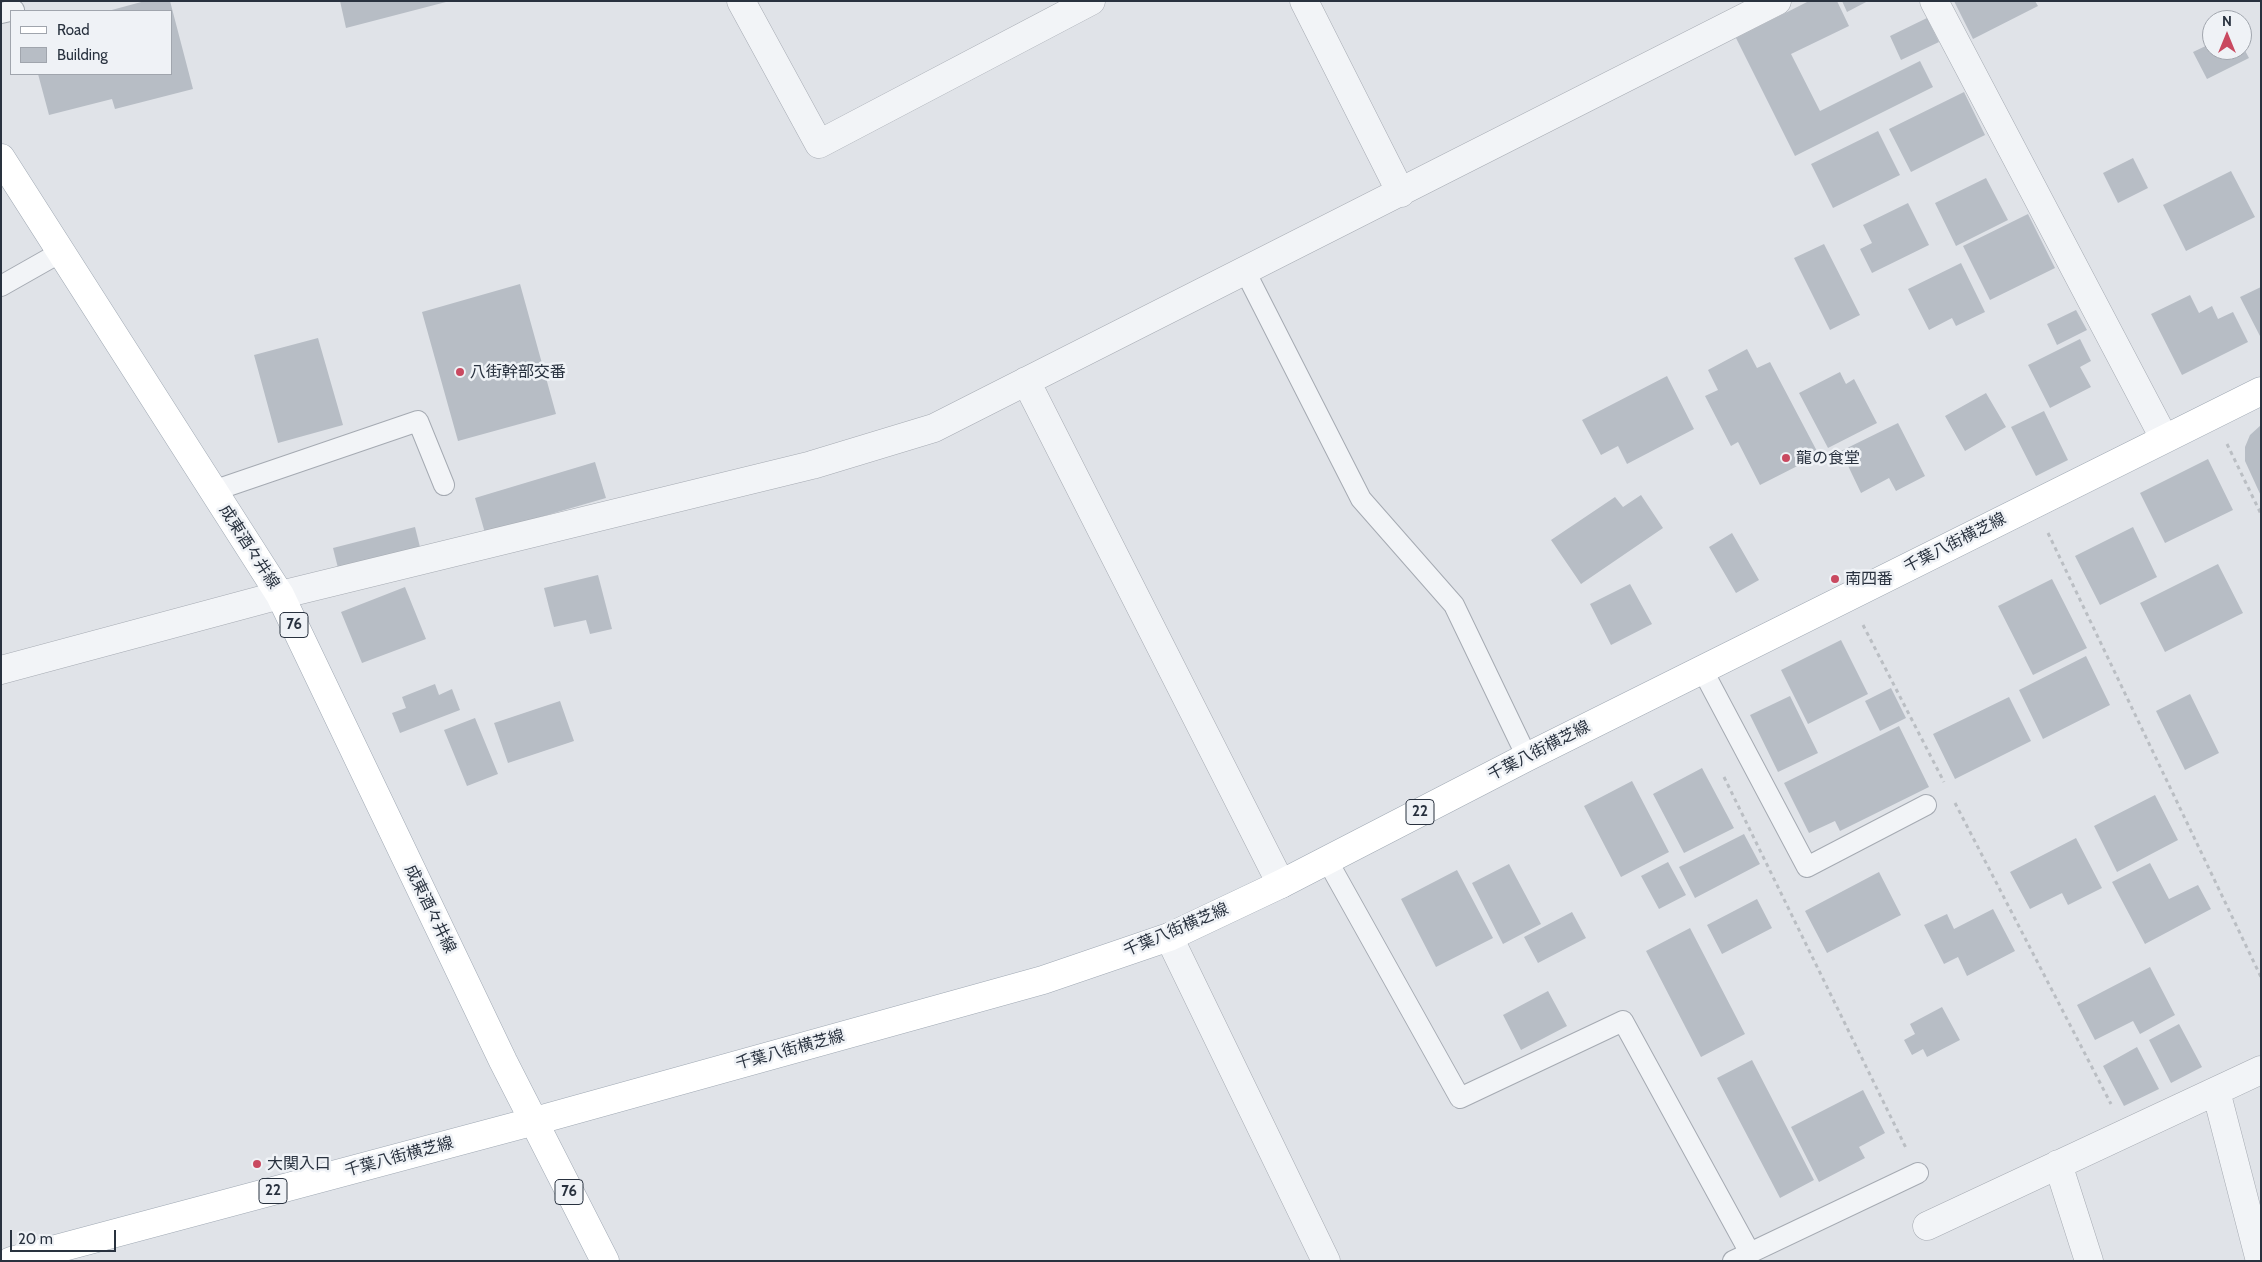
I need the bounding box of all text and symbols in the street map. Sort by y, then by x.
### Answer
legend [10,10,172,75]
north arrow [2202,10,2252,60]
text: N [2222,12,2232,30]
text: Road [57,21,90,39]
text: Building [57,46,108,64]
place label: 八街幹部交番 [470,362,566,382]
marker: 八街幹部交番 [454,366,466,378]
place label: 龍の食堂 [1796,448,1860,468]
marker: 龍の食堂 [1780,452,1792,464]
street label: 成東酒々井線 [215,502,283,592]
street label: 千葉八街横芝線 [1901,509,2009,577]
place label: 南四番 [1845,569,1893,589]
marker: 南四番 [1829,573,1841,585]
road number: 76 [280,612,308,638]
street label: 千葉八街横芝線 [1485,717,1593,785]
road number: 22 [1406,800,1434,824]
street label: 成東酒々井線 [400,862,460,956]
street label: 千葉八街横芝線 [1121,899,1231,961]
street label: 千葉八街横芝線 [733,1026,847,1074]
street label: 千葉八街横芝線 [342,1133,456,1181]
place label: 大関入口 [267,1154,331,1174]
marker: 大関入口 [251,1158,263,1170]
road number: 22 [259,1178,287,1204]
road number: 76 [555,1180,583,1204]
scale bar [12,1220,119,1252]
text: 20 m [18,1230,53,1248]

